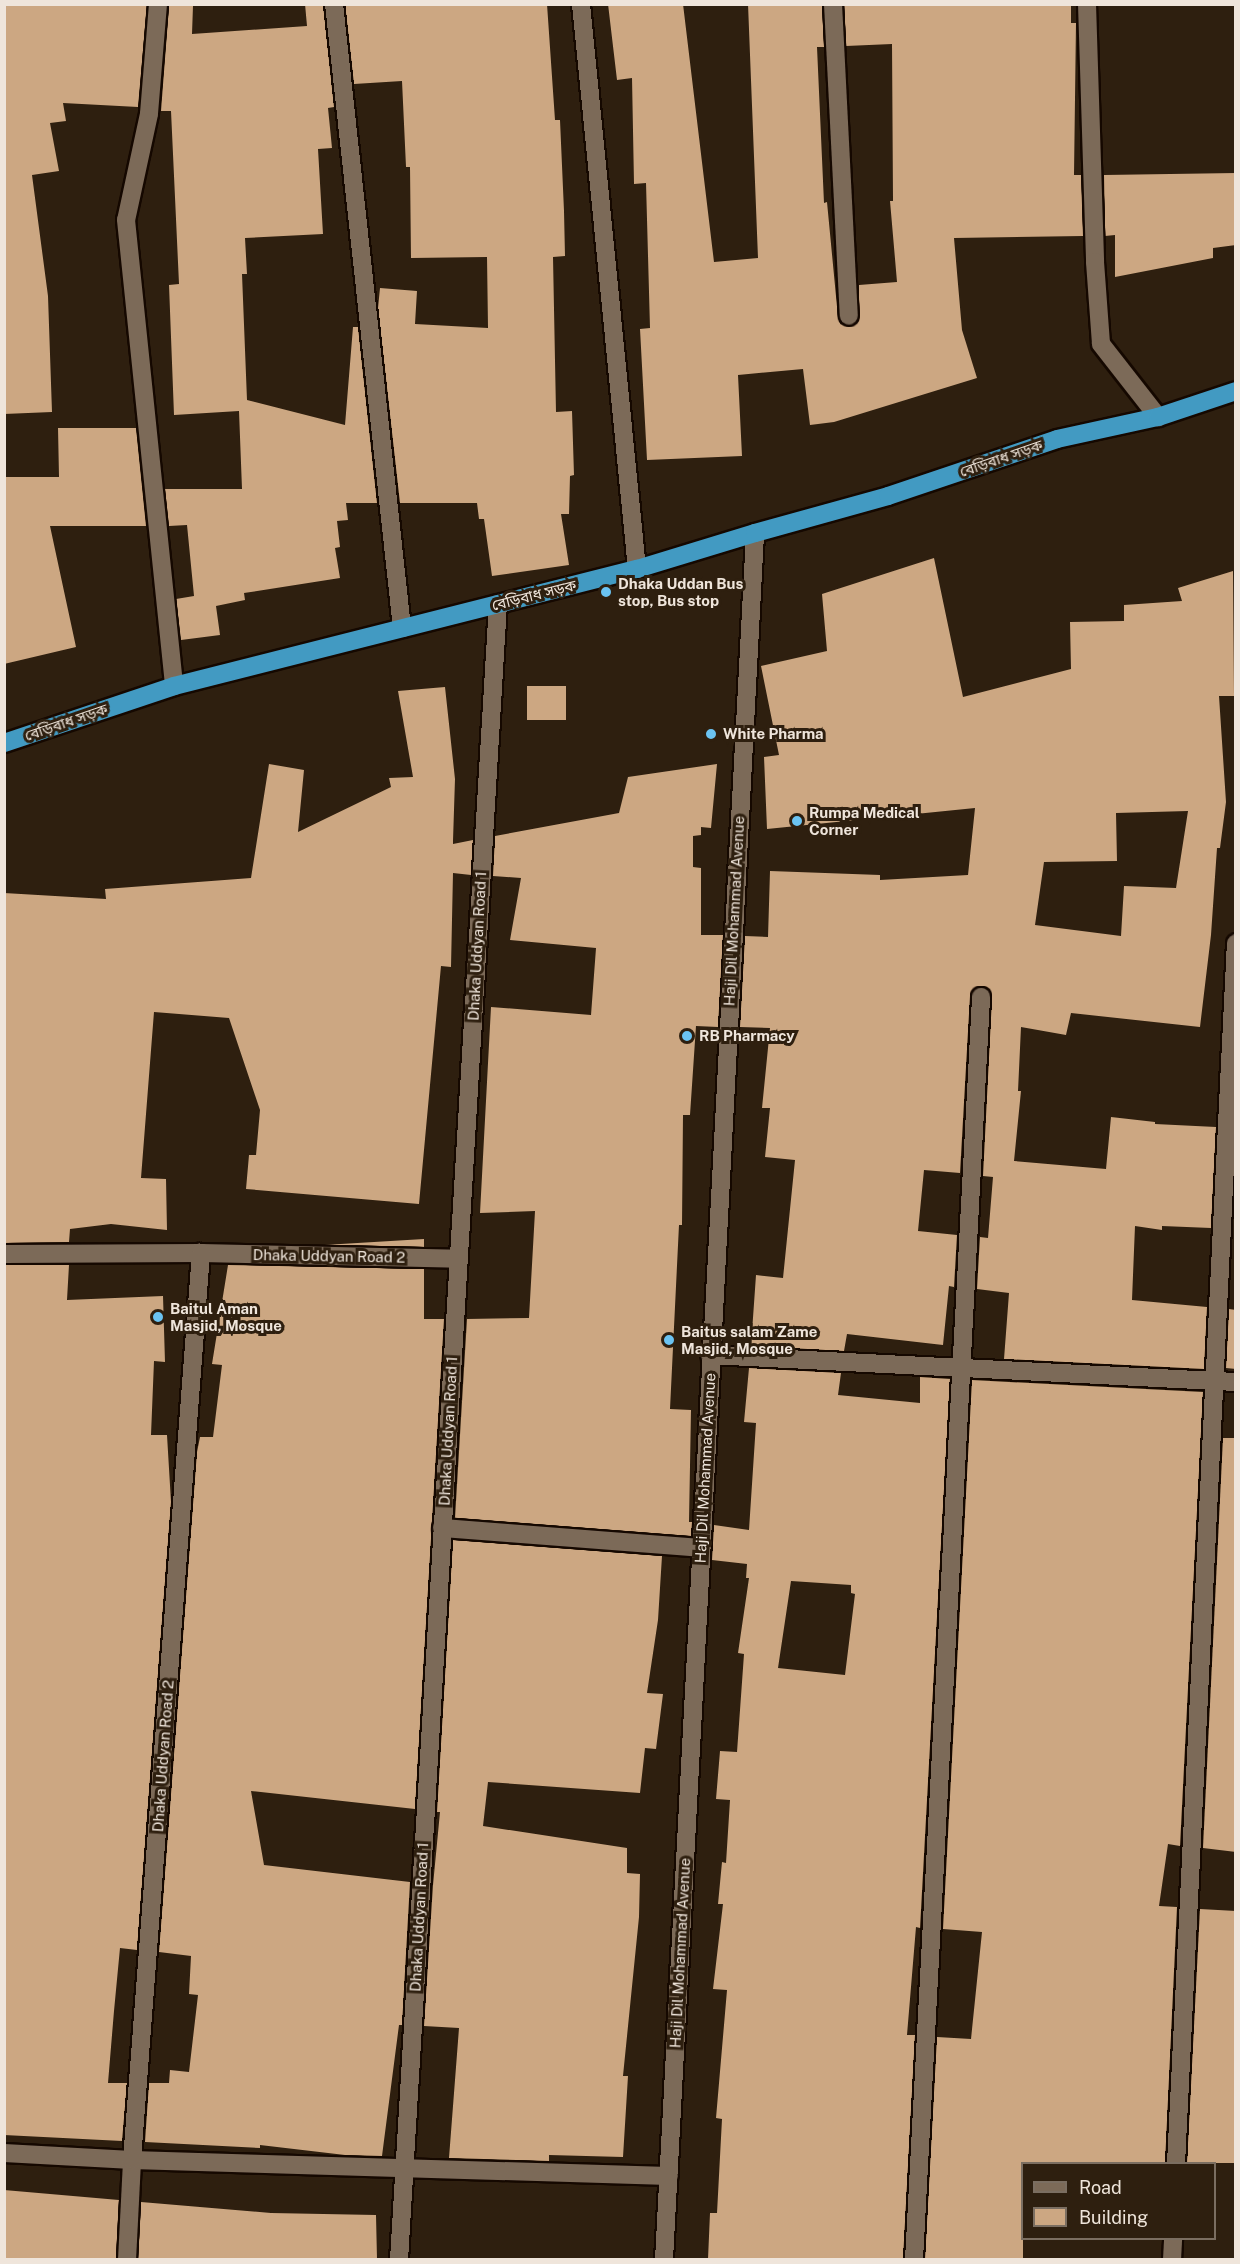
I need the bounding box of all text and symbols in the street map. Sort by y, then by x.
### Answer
street label: বেড়িবাধ সড়ক [957,435,1045,481]
place label: Dhaka Uddan Bus stop, Bus stop [618,574,743,609]
street label: বেড়িবাধ সড়ক [490,576,578,614]
marker: Dhaka Uddan Bus stop, Bus stop [599,585,613,599]
street label: বেড়িবাধ সড়ক [22,699,110,745]
place label: White Pharma [723,725,824,743]
marker: White Pharma [704,727,718,741]
place label: Rumpa Medical Corner [809,803,920,838]
marker: Rumpa Medical Corner [790,814,804,828]
street label: Haji Dil Mohammad Avenue [720,815,748,1007]
street label: Dhaka Uddyan Road 1 [464,871,490,1021]
place label: RB Pharmacy [699,1027,795,1045]
marker: RB Pharmacy [680,1029,694,1043]
street label: Dhaka Uddyan Road 2 [253,1246,405,1266]
place label: Baitul Aman Masjid, Mosque [170,1299,282,1334]
marker: Baitul Aman Masjid, Mosque [151,1310,165,1324]
place label: Baitus salam Zame Masjid, Mosque [681,1322,818,1357]
marker: Baitus salam Zame Masjid, Mosque [662,1333,676,1347]
street label: Dhaka Uddyan Road 1 [435,1356,461,1506]
street label: Haji Dil Mohammad Avenue [691,1372,719,1564]
street label: Dhaka Uddyan Road 2 [149,1679,177,1833]
street label: Dhaka Uddyan Road 1 [406,1842,432,1992]
street label: Haji Dil Mohammad Avenue [666,1857,694,2049]
legend [1021,2162,1216,2240]
text: Road [1079,2177,1122,2198]
text: Building [1079,2207,1148,2228]

